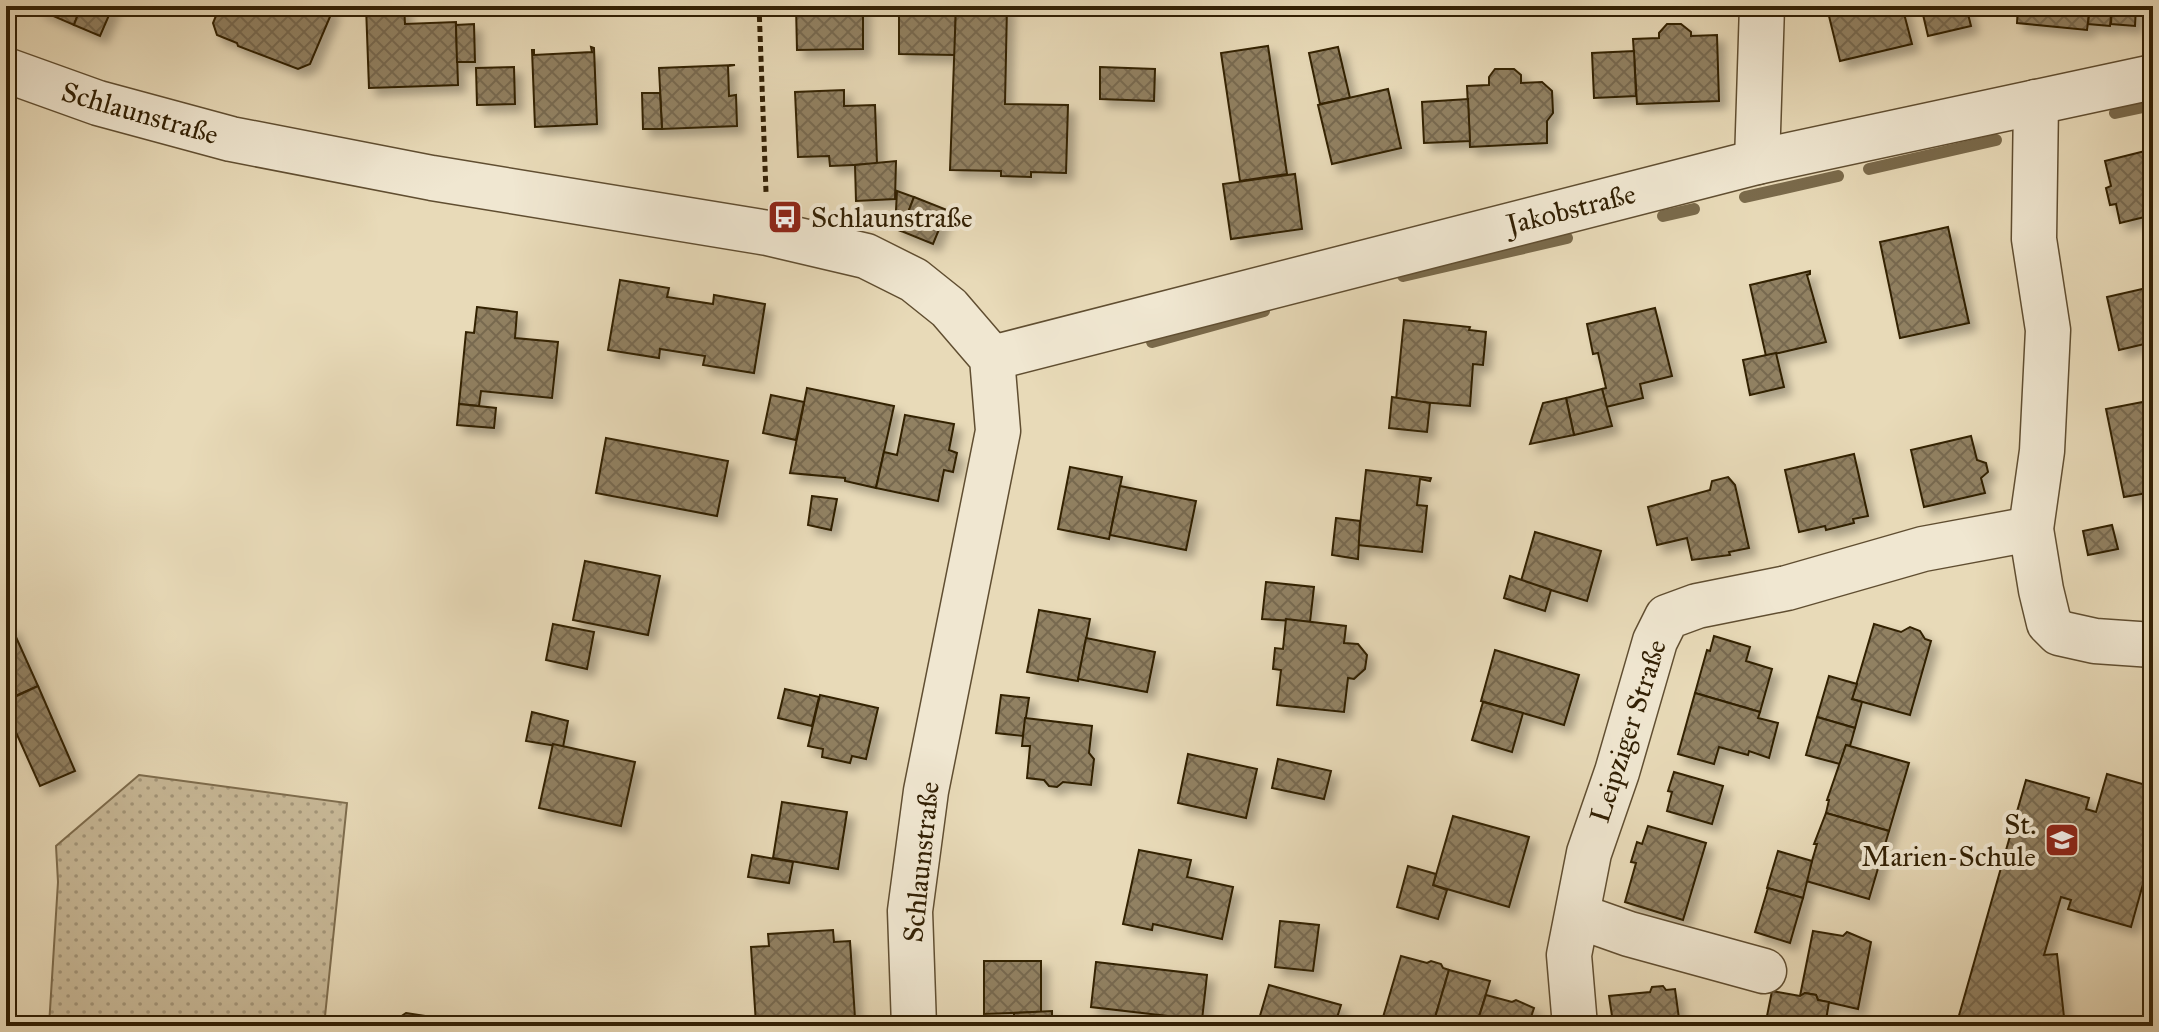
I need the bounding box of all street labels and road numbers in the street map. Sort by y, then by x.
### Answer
street label: Schlaunstraße [58,74,222,152]
street label: Jakobstraße [1500,176,1639,243]
street label: Leipziger Straße [1582,635,1674,827]
street label: Schlaunstraße [895,780,947,944]

